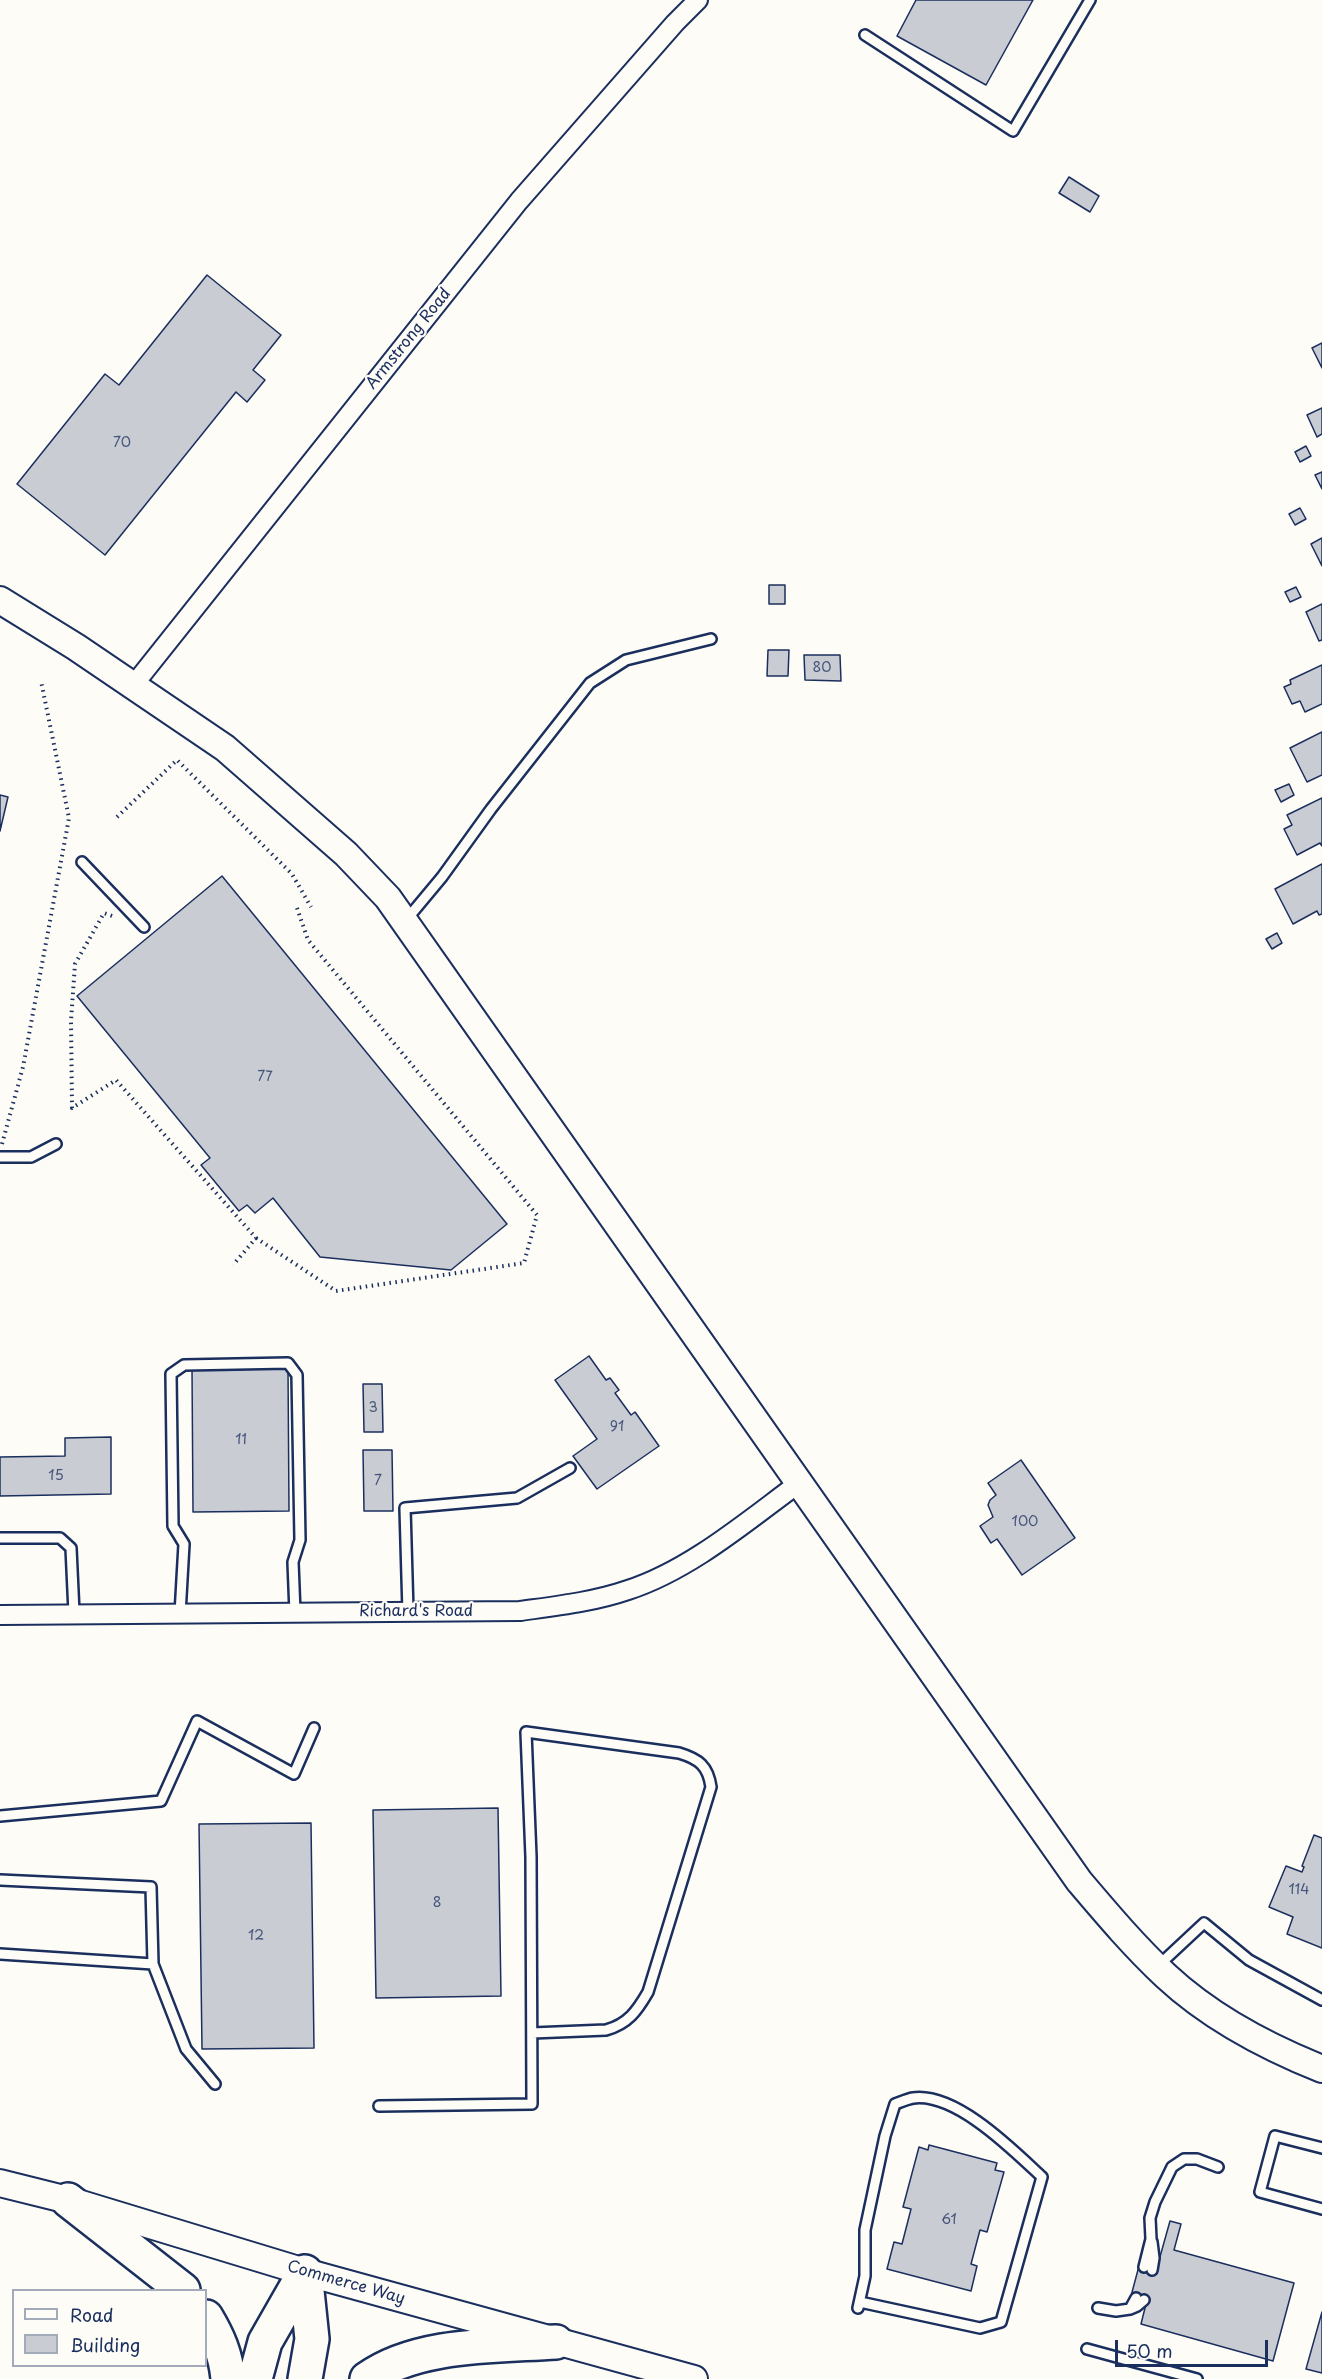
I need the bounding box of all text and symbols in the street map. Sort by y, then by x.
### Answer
street label: Armstrong Road [362,285,456,393]
house number: 70 [113,435,131,451]
house number: 80 [813,660,831,676]
house number: 77 [257,1069,273,1085]
house number: 3 [368,1400,378,1416]
house number: 91 [610,1419,624,1435]
house number: 11 [235,1432,247,1448]
house number: 15 [48,1468,64,1484]
house number: 7 [374,1473,382,1489]
house number: 100 [1012,1514,1038,1530]
street label: Richard's Road [359,1602,473,1622]
house number: 114 [1289,1882,1309,1898]
house number: 8 [433,1895,441,1911]
house number: 12 [248,1928,264,1944]
house number: 61 [941,2212,957,2228]
street label: Commerce Way [285,2257,407,2309]
legend [12,2289,207,2367]
text: Road [70,2301,114,2328]
scale bar [1118,2328,1271,2366]
text: Building [70,2331,140,2358]
text: 50 m [1126,2337,1173,2364]

